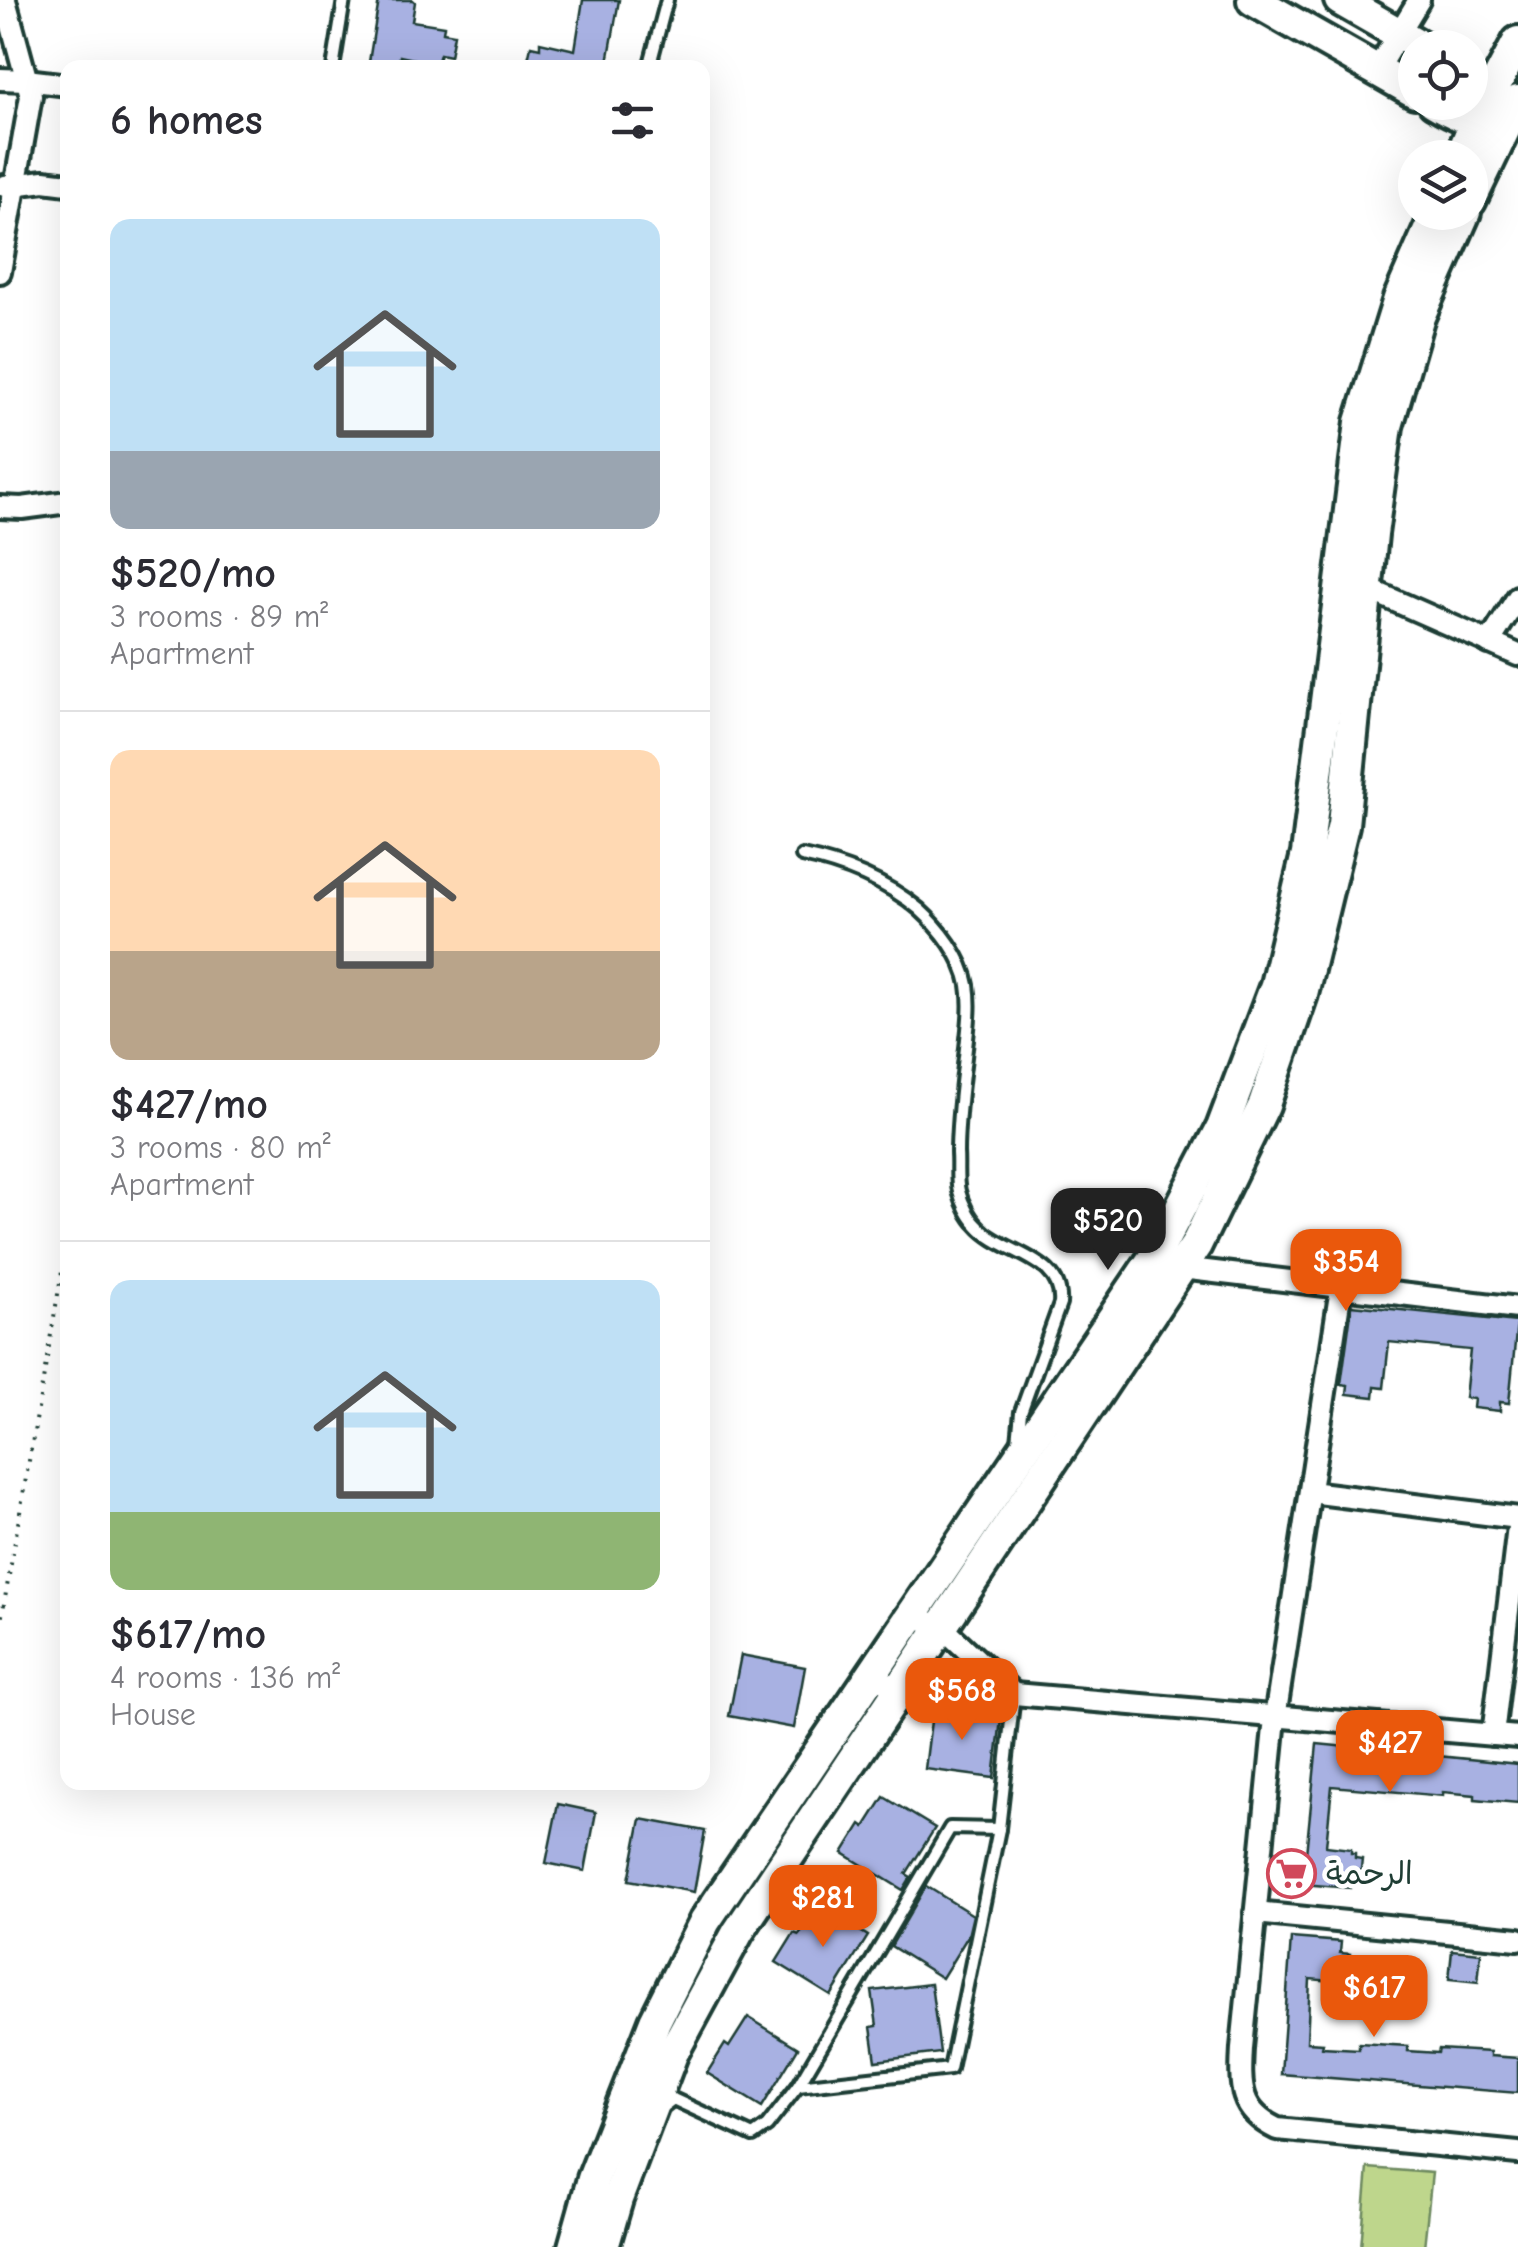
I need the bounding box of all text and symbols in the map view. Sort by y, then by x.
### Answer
map controls [1398,30,1488,230]
button: locate [1398,30,1488,120]
icon: filters [605,93,660,148]
text: 6 homes [110,96,263,145]
button: layers [1398,140,1488,230]
icon: home [295,284,475,464]
text: $520/mo [110,549,276,598]
text: 3 rooms · 89 m² [110,598,328,635]
text: Apartment [110,635,253,672]
icon: home [295,815,475,995]
text: $427/mo [110,1080,268,1129]
text: 3 rooms · 80 m² [110,1129,331,1166]
text: Apartment [110,1166,253,1203]
pin: $520 [1049,1188,1167,1273]
text: $520 [1073,1202,1143,1239]
pin: $354 [1287,1229,1405,1314]
text: $354 [1312,1243,1380,1280]
icon: home [295,1345,475,1525]
text: $617/mo [110,1610,266,1659]
pin: $568 [903,1658,1021,1743]
text: 4 rooms · 136 m² [110,1659,340,1696]
text: $568 [927,1672,997,1709]
text: House [110,1696,196,1733]
pin: $427 [1331,1710,1449,1795]
text: $427 [1358,1724,1422,1761]
supermarket icon: الرحمة [1265,1847,1317,1899]
place label: الرحمة [1326,1855,1413,1892]
pin: $281 [764,1865,882,1950]
text: $281 [791,1879,855,1916]
pin: $617 [1315,1955,1433,2040]
text: $617 [1343,1969,1405,2006]

